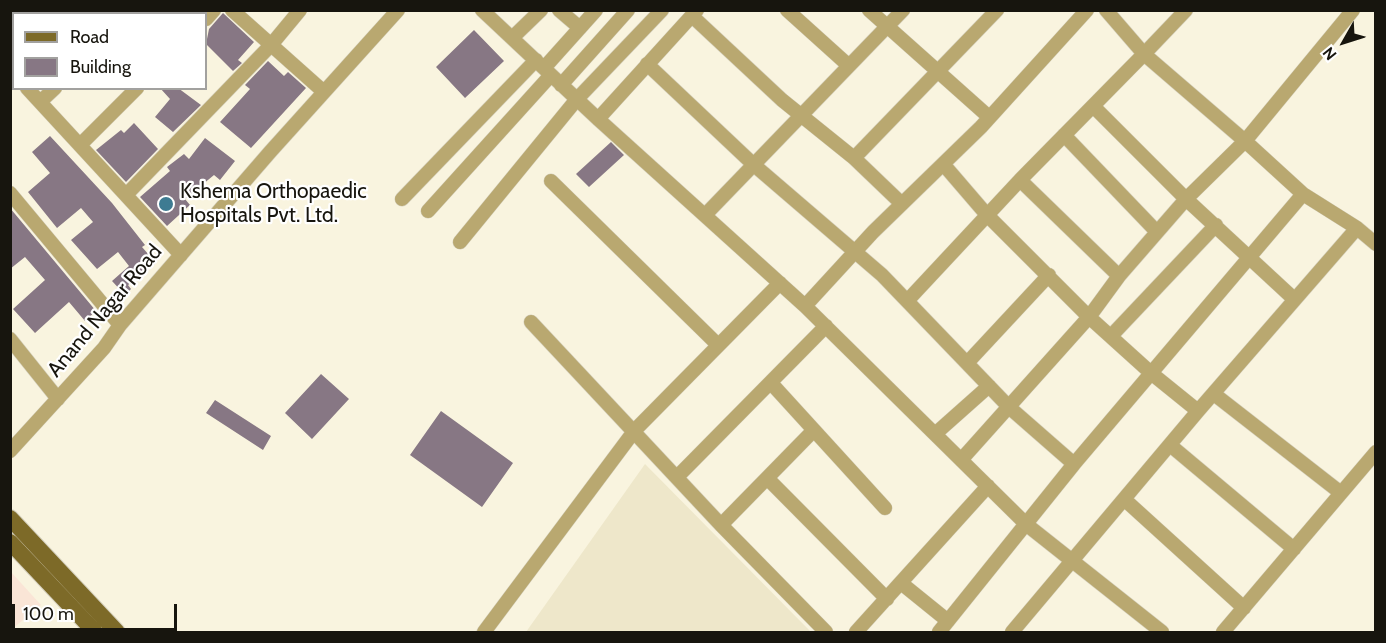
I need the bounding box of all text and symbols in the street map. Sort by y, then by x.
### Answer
legend [12,12,207,90]
north arrow [1314,12,1374,72]
text: Road [70,26,109,48]
text: N [1319,43,1341,64]
text: Building [70,56,131,78]
place label: Kshema Orthopaedic Hospitals Pvt. Ltd. [180,179,367,229]
marker: Kshema Orthopaedic Hospitals Pvt. Ltd. [157,195,175,213]
street label: Anand Nagar Road [42,240,168,382]
scale bar [15,592,180,630]
text: 100 m [23,603,74,625]

